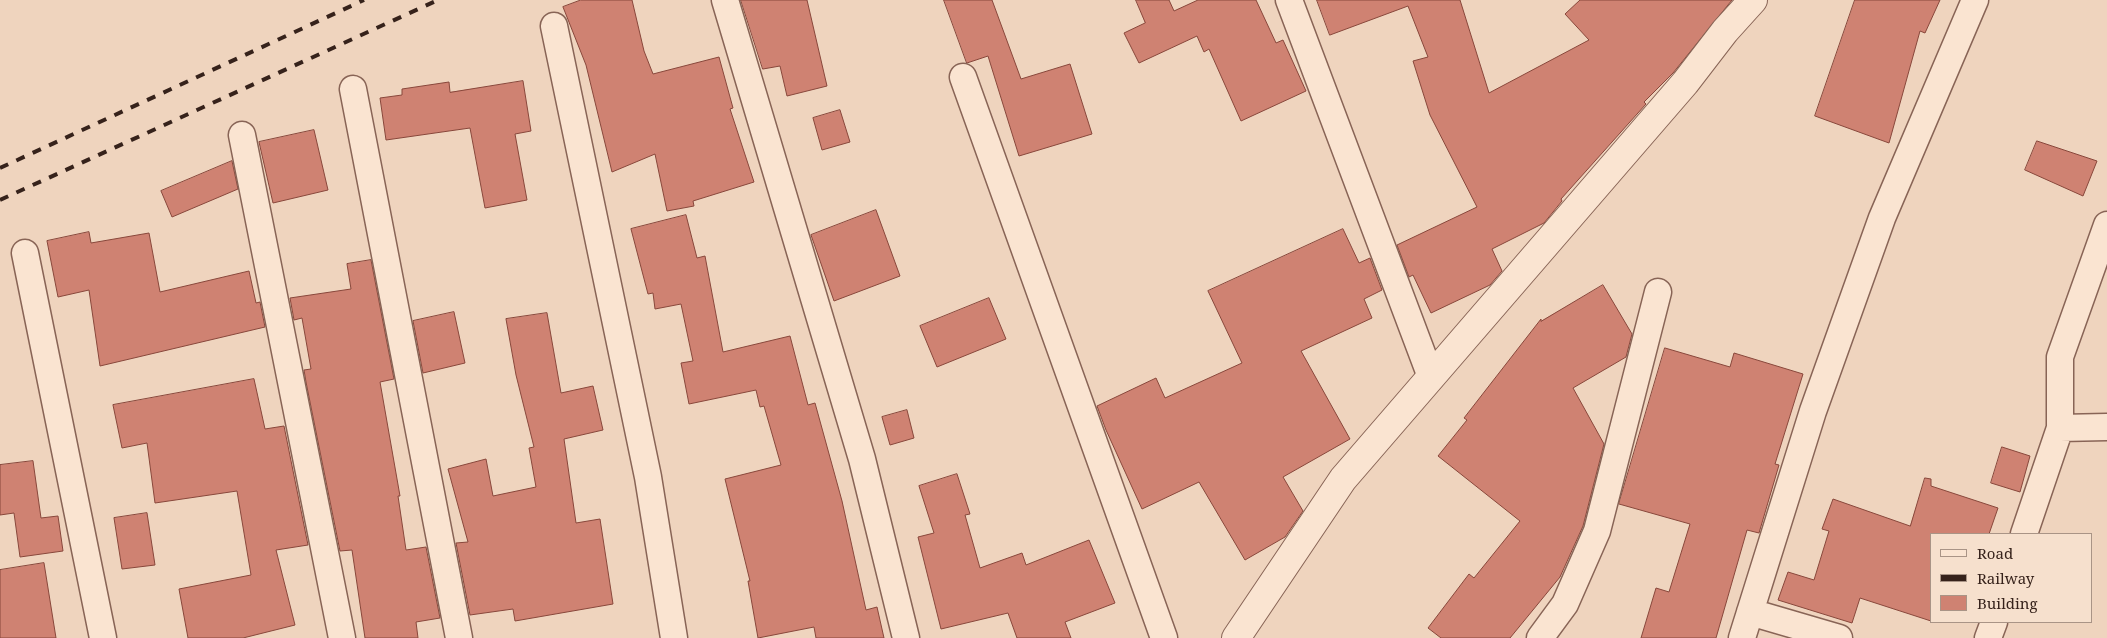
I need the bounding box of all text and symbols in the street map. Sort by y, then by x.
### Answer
legend [1930,533,2092,623]
text: Road [1977,543,2013,563]
text: Railway [1977,568,2034,588]
text: Building [1977,593,2038,613]

